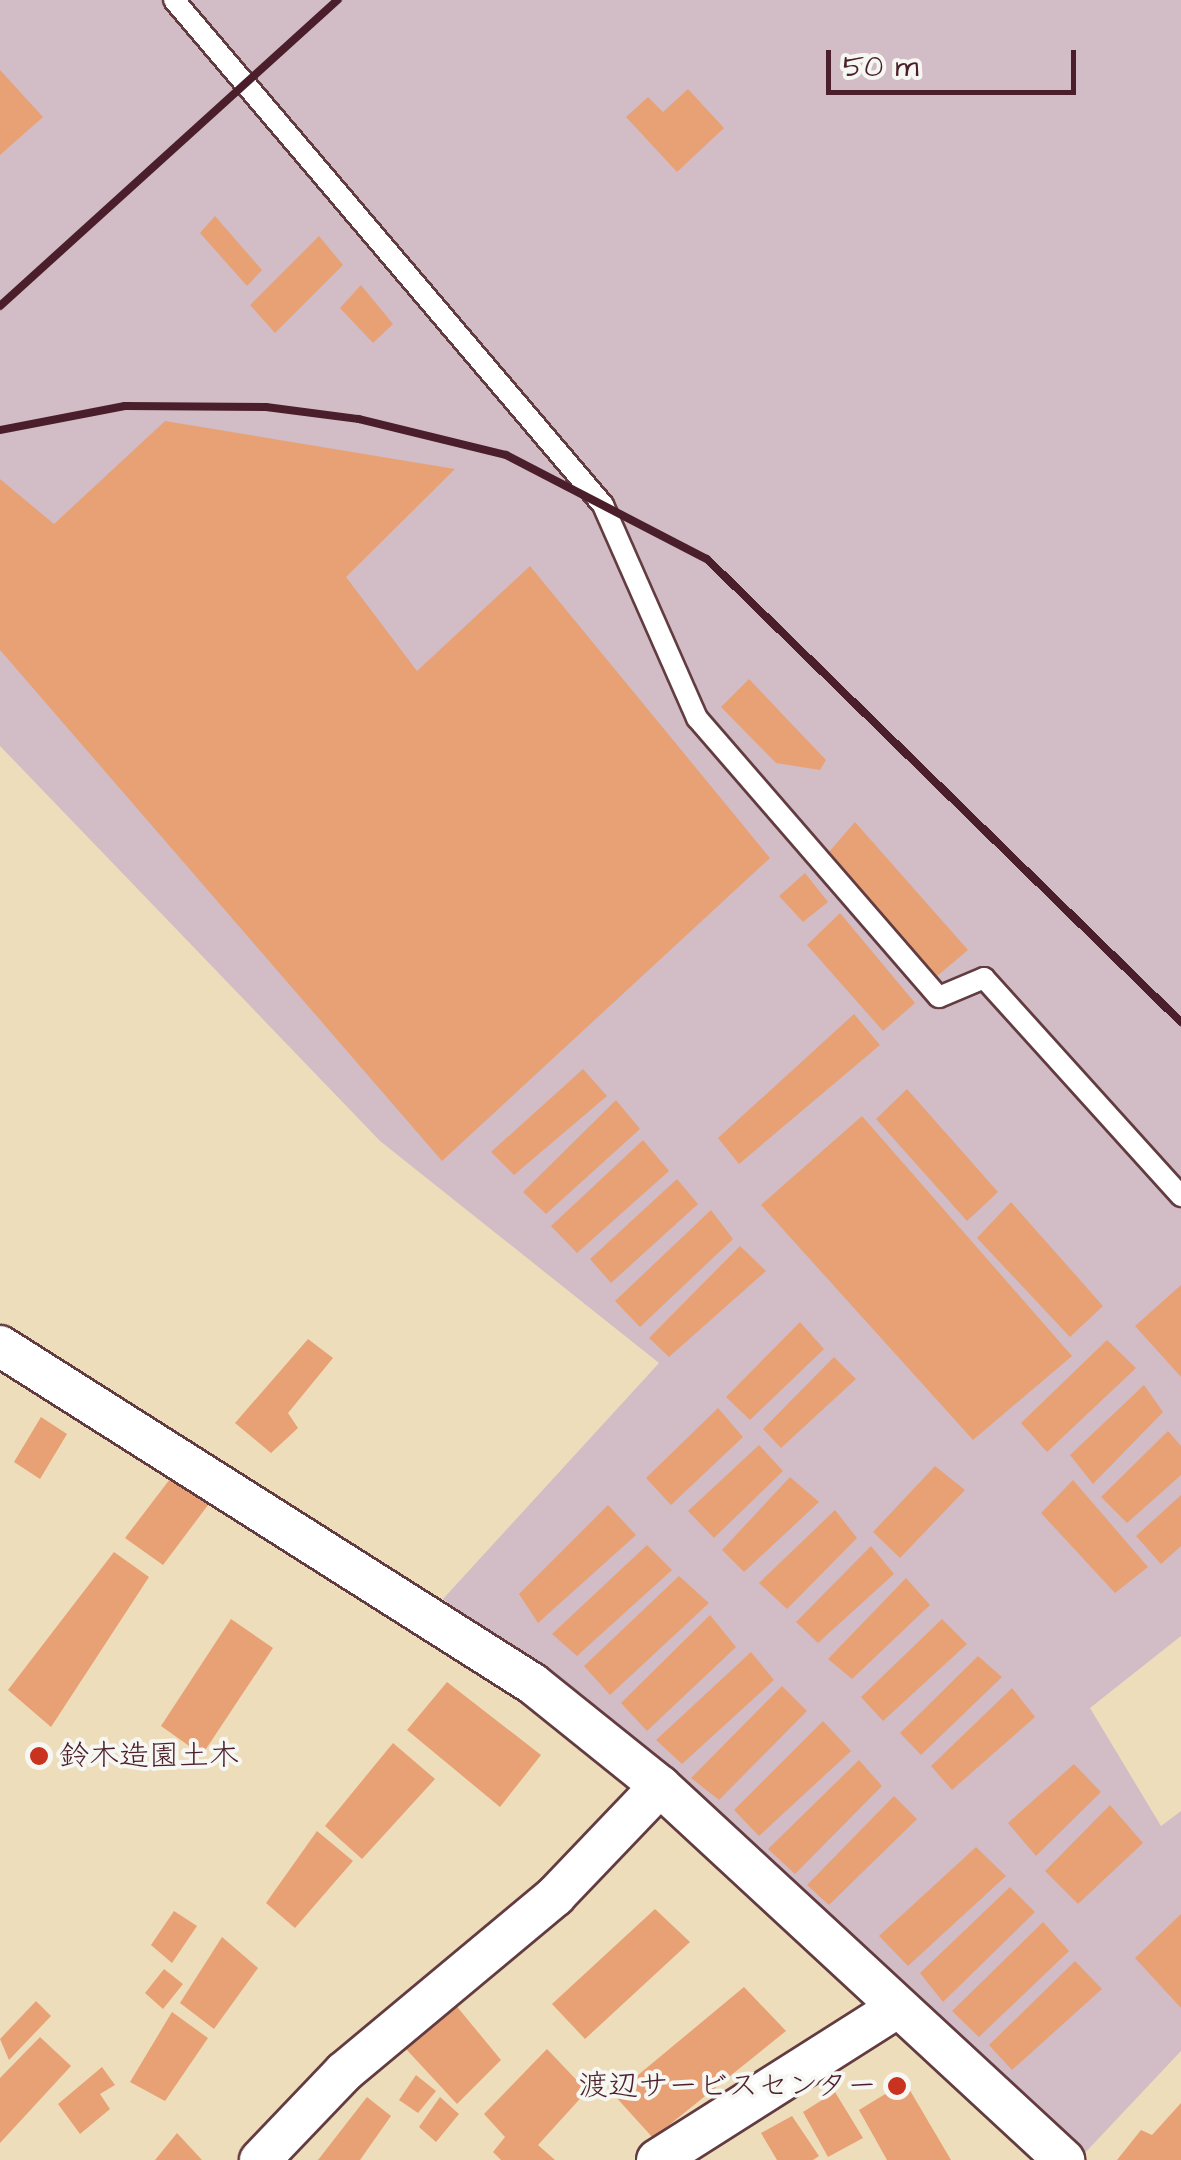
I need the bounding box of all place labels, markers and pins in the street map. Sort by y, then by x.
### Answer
place label: 鈴木造園土木 [59,1738,239,1774]
marker: 鈴木造園土木 [28,1745,50,1767]
place label: 渡辺サービスセンター [577,2068,877,2104]
marker: 渡辺サービスセンター [886,2075,908,2097]

